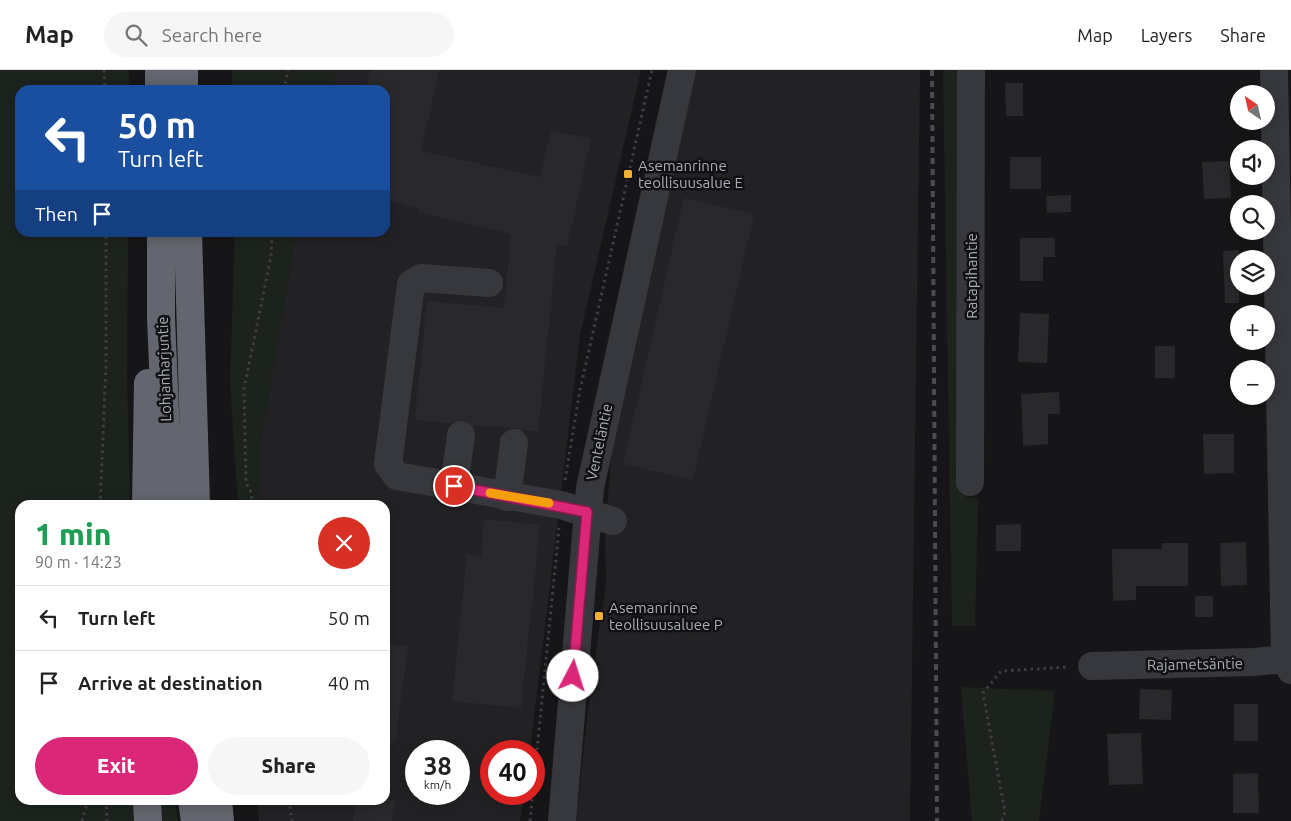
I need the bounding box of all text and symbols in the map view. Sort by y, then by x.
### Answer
search box [104,12,454,57]
text: Map [25,21,74,48]
icon: search [122,21,150,49]
text: Search here [162,24,262,46]
text: Map [1077,25,1113,45]
text: Layers [1141,25,1192,45]
text: Share [1220,25,1266,45]
north arrow [1230,85,1275,130]
map controls [1230,85,1275,405]
icon: left [35,105,100,170]
text: 50 m [118,105,196,145]
button: sound [1230,140,1275,185]
text: Turn left [118,146,203,171]
place label: Asemanrinne teollisuusalue E [638,157,743,191]
marker: Asemanrinne teollisuusalue E [622,168,634,180]
button: search [1230,195,1275,240]
icon: arrive [88,200,116,228]
text: Then [35,203,78,225]
street label: Ratapihantie [963,233,980,319]
button: layers [1230,250,1275,295]
button: + [1230,305,1275,350]
street label: Lohjanharjuntie [154,316,174,422]
button: − [1230,360,1275,405]
street label: Venteläntie [583,402,615,482]
pin [433,465,475,507]
icon: arrive [440,472,468,500]
text: 1 min [35,517,111,551]
button: close [318,517,370,569]
text: 90 m · 14:23 [35,553,122,571]
place label: Asemanrinne teollisuusaluee P [609,599,723,633]
icon: left [35,604,63,632]
text: Turn left [78,607,156,629]
text: 50 m [328,607,370,629]
marker: Asemanrinne teollisuusaluee P [593,610,605,622]
position arrow [546,649,598,701]
street label: Rajametsäntie [1147,655,1243,673]
icon: arrive [35,669,63,697]
text: Arrive at destination [78,672,263,694]
text: 40 m [328,672,370,694]
button: Exit [35,737,198,795]
button: Share [208,737,370,795]
speed limit sign: 40 [480,740,545,805]
text: 38 [423,752,452,780]
text: km/h [424,778,451,791]

